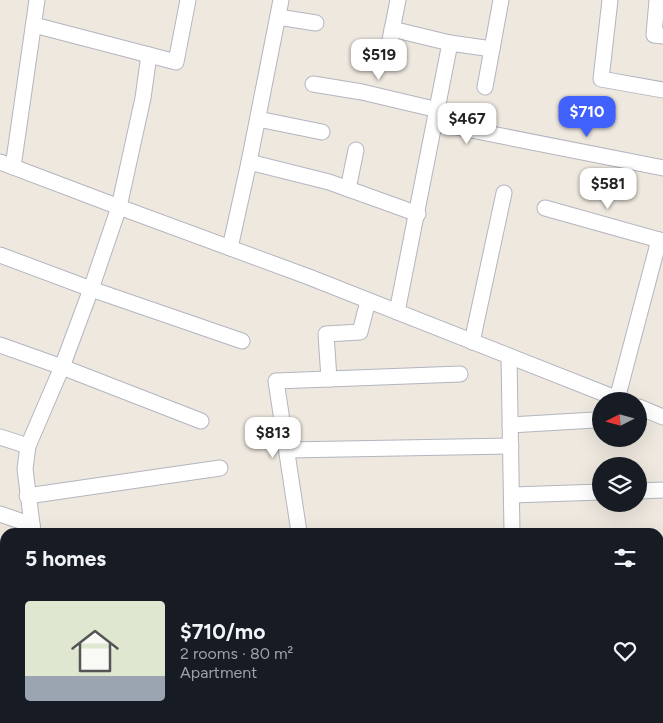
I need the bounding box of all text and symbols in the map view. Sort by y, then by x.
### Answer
pin: $519 [349,38,409,81]
text: $519 [362,45,396,64]
pin: $710 [557,96,617,138]
pin: $467 [437,102,497,145]
text: $710 [570,102,604,121]
text: $467 [448,109,486,128]
pin: $581 [578,168,638,210]
text: $581 [591,174,625,193]
north arrow [592,392,648,448]
map controls [592,392,647,512]
pin: $813 [243,416,303,459]
text: $813 [256,423,290,442]
button: layers [592,457,647,512]
icon: filters [611,544,639,572]
text: 5 homes [25,546,106,571]
text: $710/mo [180,619,265,644]
icon: home [65,621,125,681]
icon: heart [611,637,639,665]
text: 2 rooms · 80 m² [180,644,293,663]
text: Apartment [180,663,257,682]

